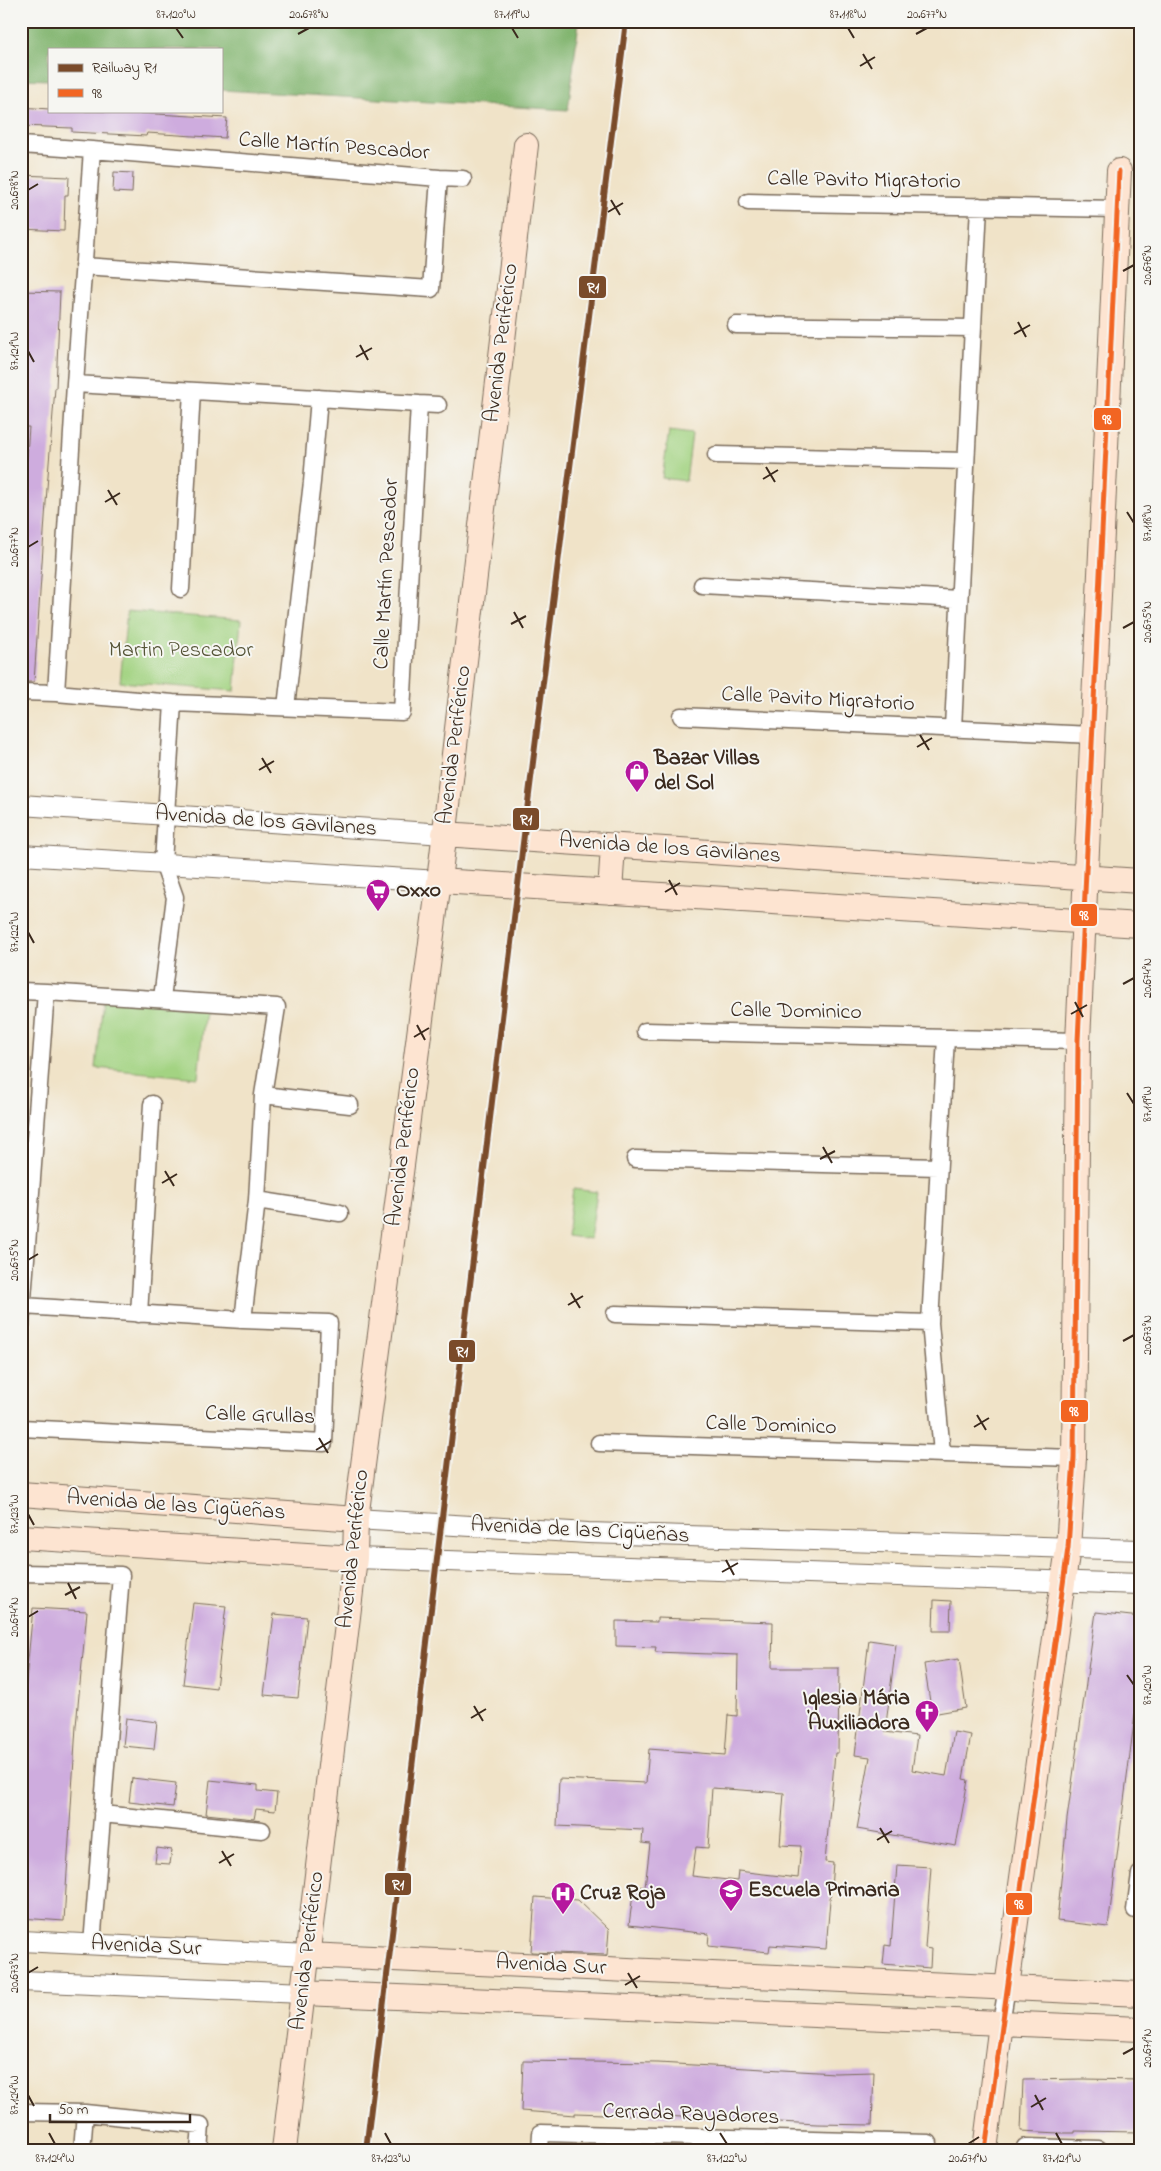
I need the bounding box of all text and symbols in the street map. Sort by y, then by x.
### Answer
text: 87.120°W [156,6,196,24]
text: 20.678°N [289,6,329,24]
text: 87.119°W [494,6,530,24]
text: 87.118°W [830,6,866,24]
text: 20.677°N [907,6,947,24]
legend [48,48,222,112]
text: Railway R1 [92,57,157,80]
text: 98 [92,83,103,105]
street label: Calle Martín Pescador [238,124,431,170]
street label: Calle Pavito Migratorio [767,163,961,200]
text: 20.678°N [6,170,24,210]
text: 20.676°N [1139,245,1157,285]
street label: Avenida Periférico [476,262,528,424]
line badge: R1 [578,275,607,299]
text: R1 [586,278,600,299]
text: 87.121°W [6,332,24,370]
line badge: 98 [1093,407,1122,431]
text: 98 [1101,410,1112,431]
street label: Calle Martín Pescador [366,478,408,670]
text: 87.118°W [1139,505,1157,541]
text: 20.677°N [6,527,24,567]
text: 20.675°N [1139,601,1157,643]
park label: Martin Pescador [109,635,253,667]
street label: Avenida Periférico [429,664,481,826]
street label: Calle Pavito Migratorio [720,679,916,722]
place label: Bazar Villas del Sol [653,743,760,800]
shop icon: Bazar Villas del Sol [624,759,650,793]
street label: Avenida de los Gavilanes [154,798,378,846]
line badge: R1 [512,807,540,831]
text: R1 [519,810,533,831]
street label: Avenida de los Gavilanes [558,825,782,873]
place label: Oxxo [396,875,441,907]
supermarket icon: Oxxo [365,878,391,912]
line badge: 98 [1070,903,1098,927]
text: 98 [1078,906,1089,927]
text: 87.122°W [6,912,24,952]
text: 20.674°N [1139,958,1157,998]
street label: Calle Dominico [730,995,862,1029]
street label: Avenida Periférico [378,1066,430,1228]
text: 87.119°W [1139,1086,1157,1122]
text: 20.675°N [6,1239,24,1281]
text: 20.673°N [1139,1315,1157,1355]
line badge: R1 [448,1339,476,1363]
text: R1 [455,1342,469,1363]
street label: Calle Grullas [204,1398,316,1434]
line badge: 98 [1060,1399,1089,1423]
text: 98 [1068,1402,1079,1423]
street label: Calle Dominico [705,1408,837,1444]
street label: Avenida Periférico [330,1468,378,1630]
street label: Avenida de las Cigüeñas [65,1482,287,1531]
text: 87.123°W [6,1494,24,1534]
street label: Avenida de las Cigüeñas [470,1509,690,1554]
text: 20.674°N [6,1597,24,1637]
text: 87.120°W [1139,1665,1157,1705]
place label: Iglesia Mária Auxiliadora [803,1683,910,1740]
church icon: Iglesia Mária Auxiliadora [914,1699,940,1733]
street label: Avenida Periférico [282,1870,334,2032]
line badge: R1 [384,1872,412,1896]
text: R1 [391,1875,405,1896]
place label: Escuela Primaria [748,1875,900,1907]
place label: Cruz Roja [580,1878,666,1910]
school or university icon: Escuela Primaria [718,1878,744,1912]
hospital icon: Cruz Roja [550,1881,576,1915]
line badge: 98 [1005,1892,1033,1916]
text: 98 [1013,1895,1024,1916]
street label: Avenida Sur [90,1928,202,1966]
street label: Avenida Sur [495,1947,607,1985]
text: 20.673°N [6,1953,24,1993]
text: 20.671°N [1139,2029,1157,2067]
text: 87.124°W [6,2075,24,2115]
scale bar [50,2091,190,2123]
street label: Cerrada Rayadores [602,2096,780,2135]
text: 50 m [58,2099,89,2121]
text: 87.124°W [35,2150,75,2168]
text: 87.123°W [371,2150,411,2168]
text: 87.122°W [707,2150,747,2168]
text: 20.671°N [949,2150,987,2168]
text: 87.121°W [1043,2150,1081,2168]

